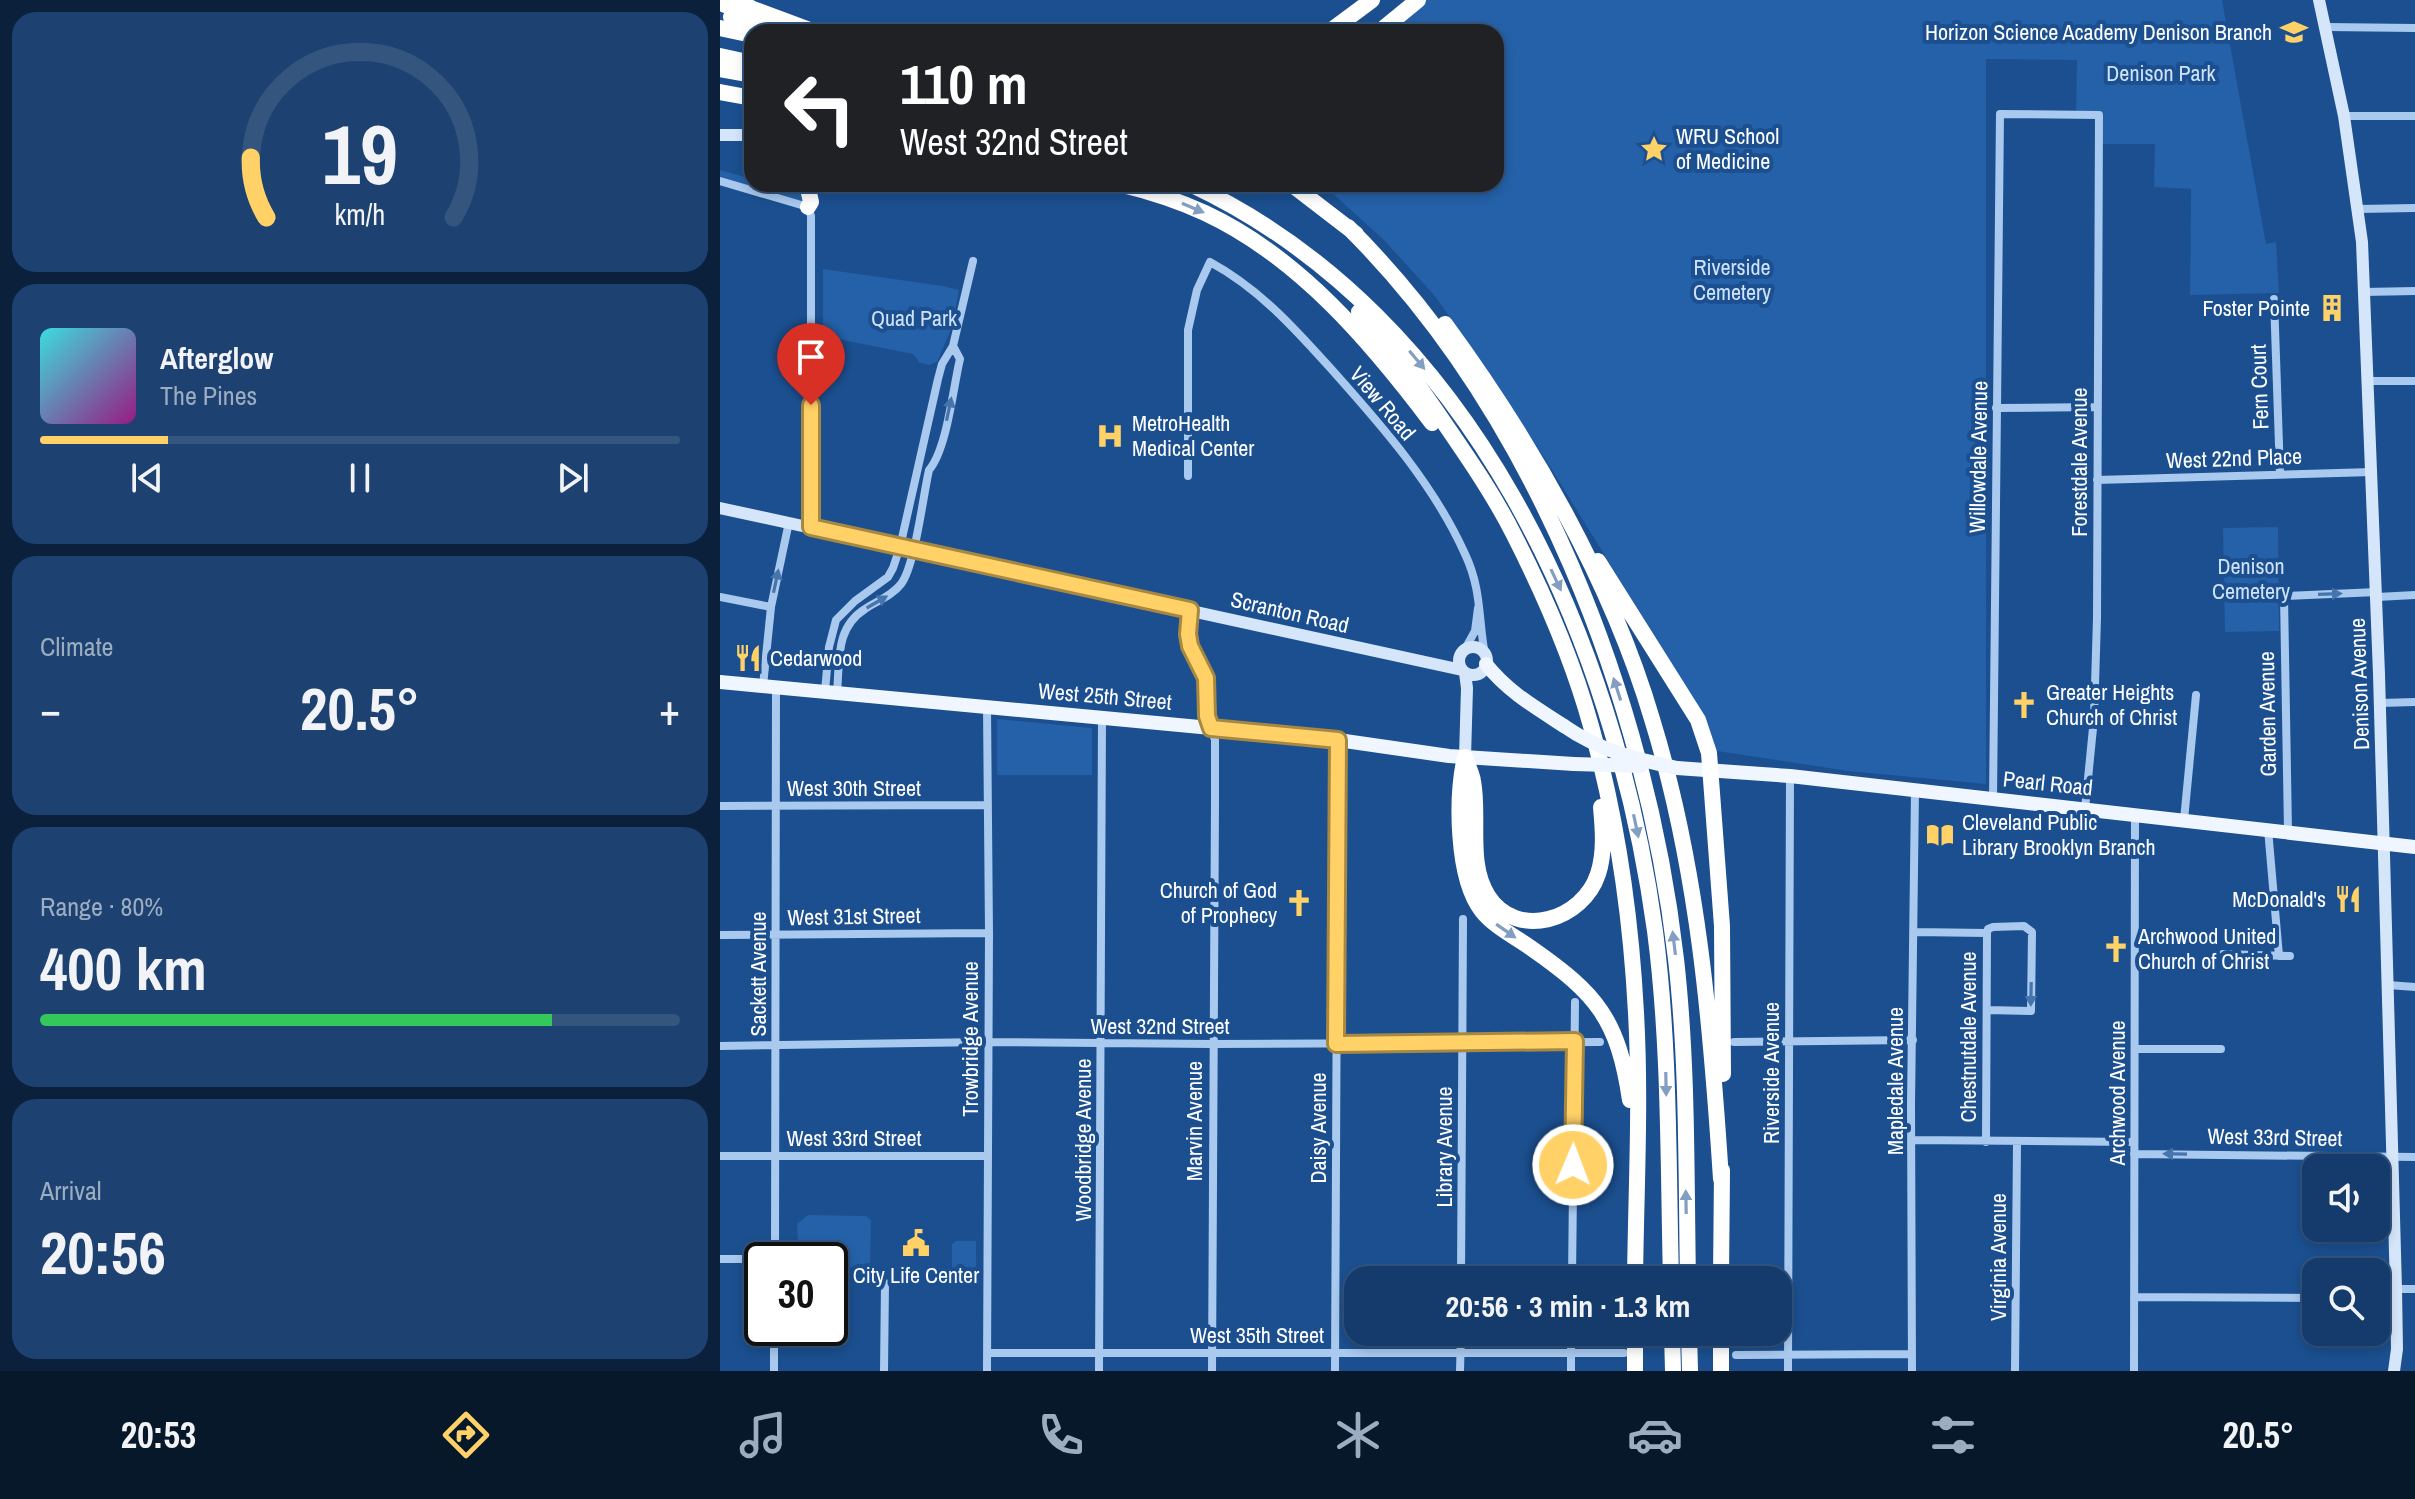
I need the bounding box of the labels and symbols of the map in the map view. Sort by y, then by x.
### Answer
place label: Horizon Science Academy Denison Branch [1925,17,2272,47]
school or university icon: Horizon Science Academy Denison Branch [2279,17,2309,47]
park label: Denison Park [2106,58,2217,88]
place label: WRU School of Medicine [1676,121,1779,176]
place icon: WRU School of Medicine [1639,134,1669,164]
one-way arrow [1181,201,1205,214]
park label: Riverside Cemetery [1693,252,1771,307]
place label: Foster Pointe [2203,293,2310,323]
building icon: Foster Pointe [2317,293,2347,323]
park label: Quad Park [871,303,958,333]
pin [777,323,845,405]
street label: Fern Court [2243,344,2275,430]
one-way arrow [1408,350,1425,370]
street label: View Road [1343,360,1423,446]
street label: Willowdale Avenue [1962,381,1994,533]
street label: Forestdale Avenue [2064,387,2094,537]
one-way arrow [943,396,956,421]
place label: MetroHealth Medical Center [1132,408,1254,463]
hospital icon: MetroHealth Medical Center [1095,421,1125,451]
street label: West 22nd Place [2165,441,2303,475]
park label: Denison Cemetery [2212,551,2290,606]
one-way arrow [770,568,783,593]
one-way arrow [1549,568,1563,591]
street label: Scranton Road [1228,584,1352,640]
one-way arrow [2318,588,2343,601]
one-way arrow [866,595,888,609]
street label: Denison Avenue [2342,617,2376,751]
restaurant icon: Cedarwood [733,643,763,673]
place label: Cedarwood [770,643,862,673]
street label: Garden Avenue [2251,651,2283,777]
street label: West 25th Street [1037,675,1173,717]
one-way arrow [1611,677,1623,701]
place label: Greater Heights Church of Christ [2046,677,2177,732]
church icon: Greater Heights Church of Christ [2009,690,2039,720]
street label: Pearl Road [2002,763,2094,803]
street label: West 30th Street [787,773,921,803]
place label: Cleveland Public Library Brooklyn Branch [1962,807,2156,862]
one-way arrow [1630,814,1643,839]
library icon: Cleveland Public Library Brooklyn Branch [1925,820,1955,850]
place label: Church of God of Prophecy [1160,875,1277,930]
place label: McDonald's [2232,884,2326,914]
restaurant icon: McDonald's [2333,884,2363,914]
church icon: Church of God of Prophecy [1284,888,1314,918]
street label: West 31st Street [787,900,921,932]
street label: Sackett Avenue [743,911,773,1037]
place label: Archwood United Church of Christ [2137,921,2276,976]
one-way arrow [1495,923,1516,938]
one-way arrow [1667,930,1680,955]
church icon: Archwood United Church of Christ [2101,934,2131,964]
street label: Chestnutdale Avenue [1953,951,1983,1123]
street label: Trowbridge Avenue [955,961,985,1117]
one-way arrow [2025,982,2037,1007]
street label: Riverside Avenue [1756,1002,1786,1144]
street label: Mapledale Avenue [1880,1007,1910,1155]
street label: West 32nd Street [1090,1011,1230,1041]
street label: Archwood Avenue [2102,1020,2132,1167]
street label: Woodbridge Avenue [1068,1059,1098,1221]
street label: Marvin Avenue [1179,1061,1209,1181]
street label: Daisy Avenue [1303,1072,1333,1184]
one-way arrow [1660,1072,1673,1097]
street label: Library Avenue [1429,1086,1459,1208]
street label: West 33rd Street [2207,1121,2343,1153]
street label: West 33rd Street [786,1123,922,1153]
position arrow [1531,1123,1615,1207]
one-way arrow [2162,1148,2187,1160]
one-way arrow [1680,1189,1693,1214]
street label: Virginia Avenue [1983,1193,2013,1321]
public building icon: City Life Center [901,1228,931,1258]
speed limit sign: 30 [744,1242,848,1346]
place label: City Life Center [853,1260,979,1290]
street label: West 35th Street [1190,1320,1324,1350]

